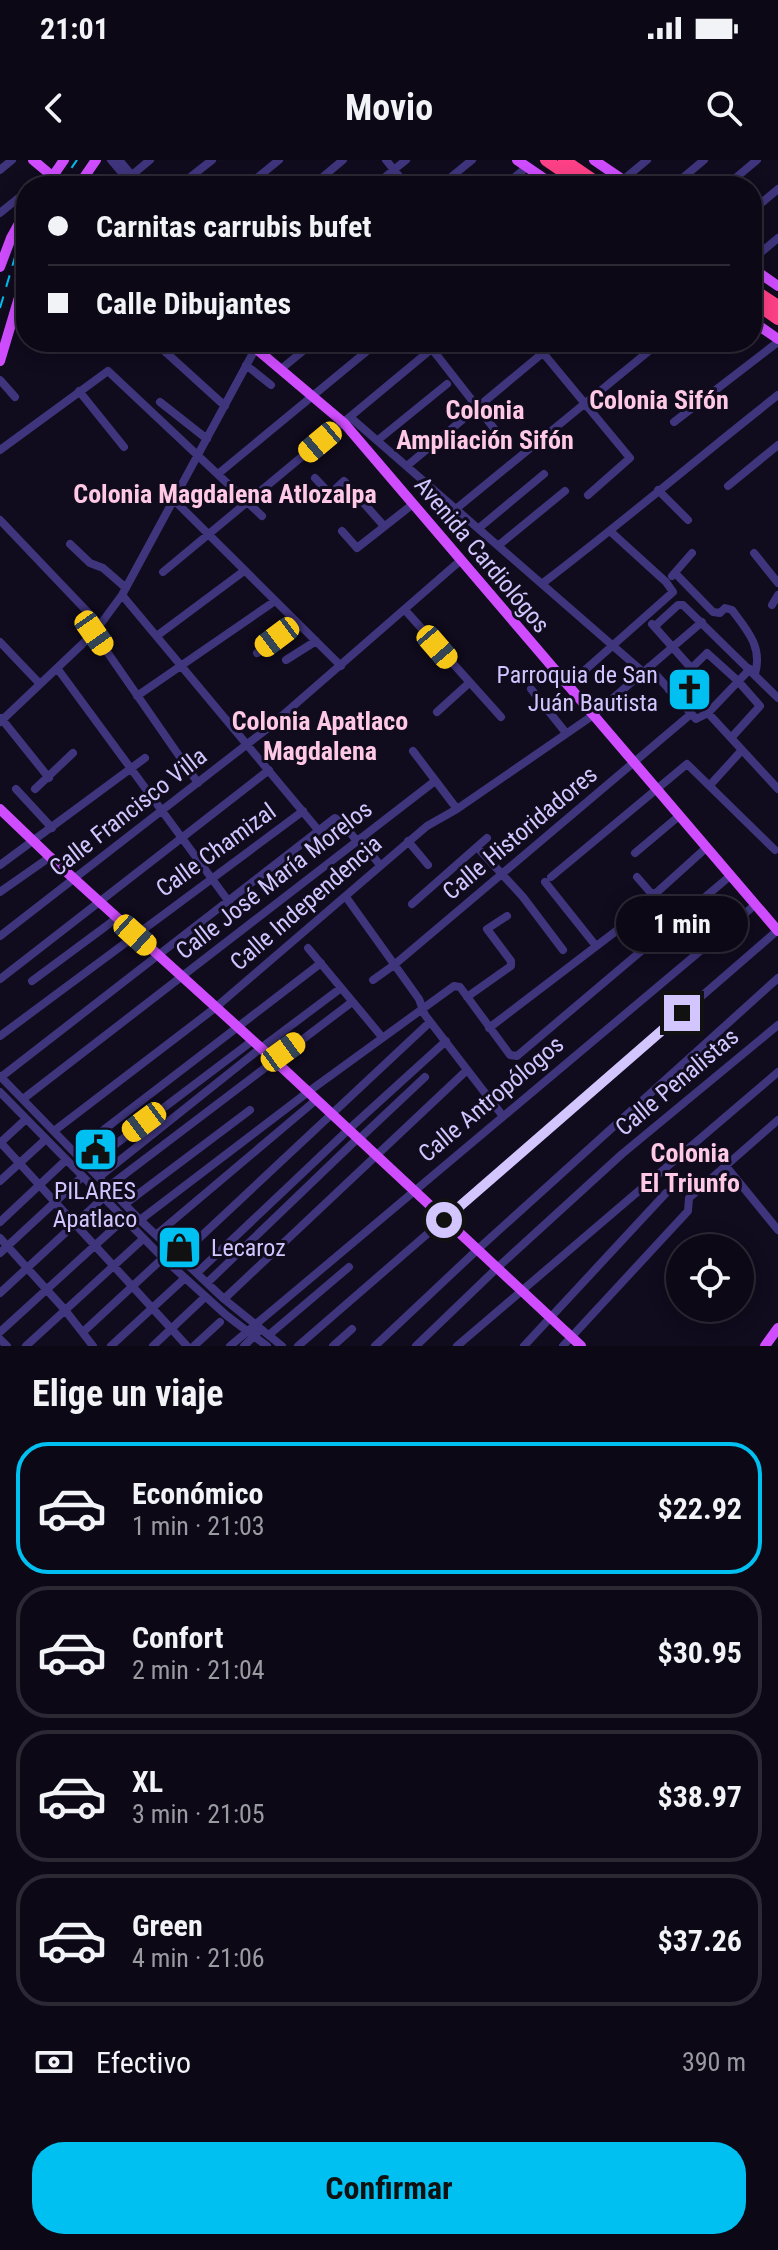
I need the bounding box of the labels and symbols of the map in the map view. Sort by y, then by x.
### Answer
district label: Colonia Sifón [589,385,729,415]
district label: Colonia Ampliación Sifón [396,395,574,455]
car [294,417,346,467]
street label: Avenida Cardiológos [409,471,555,639]
district label: Colonia Magdalena Atlozalpa [73,479,377,509]
car [70,606,118,660]
car [251,613,303,661]
car [412,621,462,673]
place label: Parroquia de San Juán Bautista [497,661,658,717]
church icon: Parroquia de San Juán Bautista [665,665,713,713]
district label: Colonia Apatlaco Magdalena [232,706,408,766]
street label: Calle Francisco Villa [44,742,212,882]
street label: Calle Historidadores [437,760,603,906]
street label: Calle José María Morelos [170,795,378,965]
street label: Calle Chamizal [151,797,281,903]
street label: Calle Independencia [225,830,387,976]
callout: 1 min [616,897,748,953]
car [109,910,161,960]
route end [664,995,700,1031]
street label: Calle Penalistas [610,1022,744,1142]
car [257,1028,309,1076]
street label: Calle Antropólogos [413,1030,569,1168]
car [118,1098,170,1146]
public building icon: PILARES Apatlaco [71,1125,119,1173]
district label: Colonia El Triunfo [640,1138,740,1198]
place label: PILARES Apatlaco [53,1177,137,1233]
route start [426,1202,462,1238]
shop icon: Lecaroz [156,1224,204,1272]
place label: Lecaroz [211,1234,286,1262]

